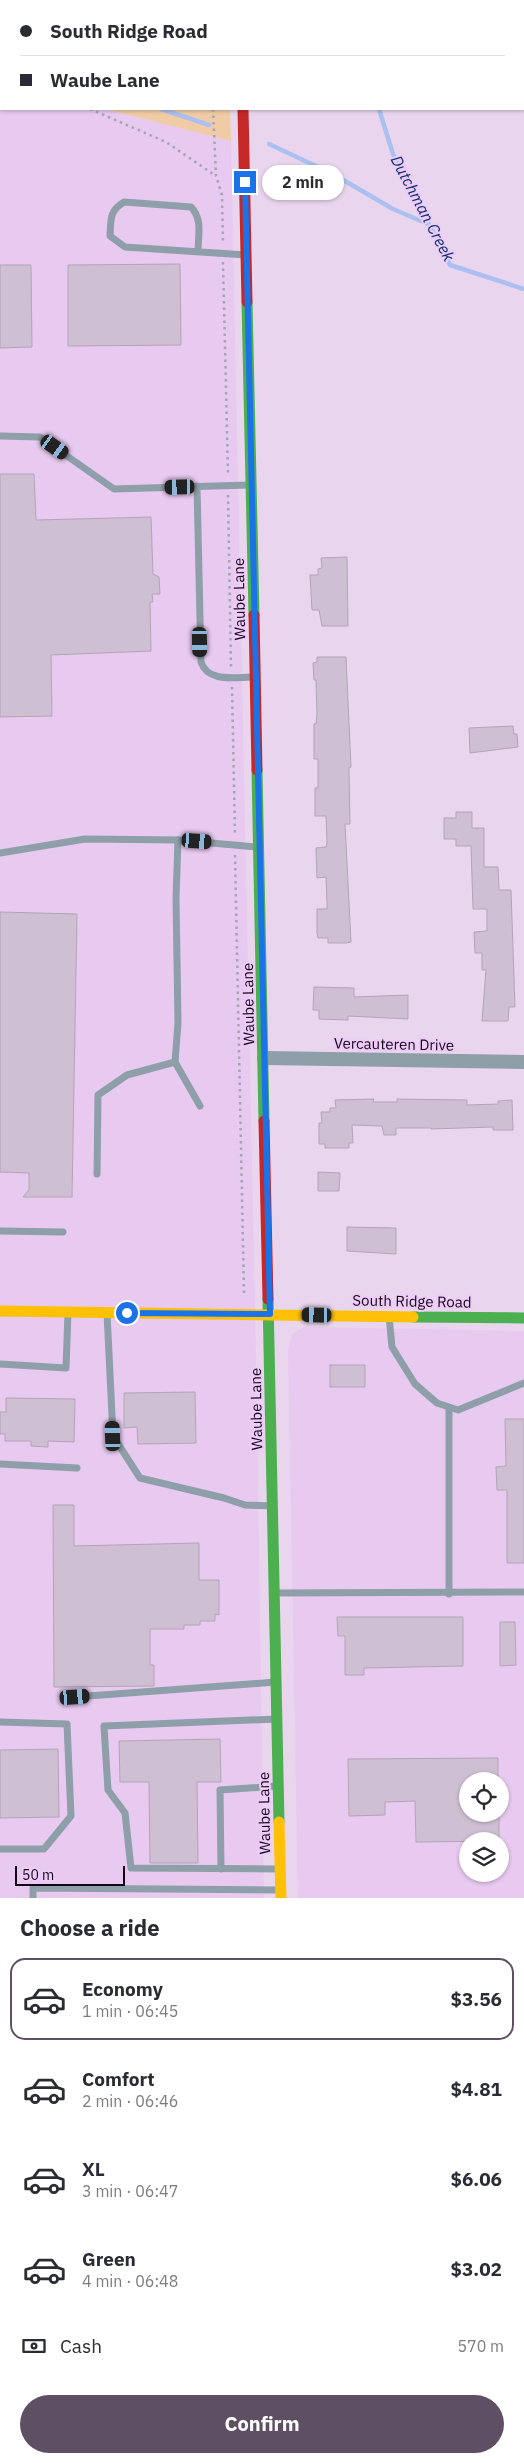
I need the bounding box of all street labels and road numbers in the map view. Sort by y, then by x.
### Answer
street label: Waube Lane [229,558,249,640]
street label: Waube Lane [238,963,258,1045]
street label: Vercauteren Drive [334,1033,454,1055]
street label: South Ridge Road [352,1290,472,1312]
street label: Waube Lane [246,1368,266,1450]
street label: Waube Lane [254,1772,274,1854]

